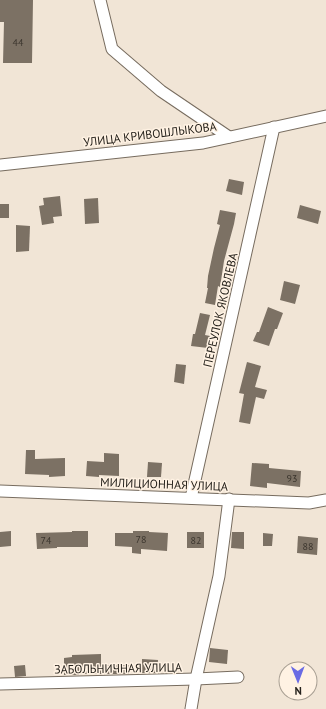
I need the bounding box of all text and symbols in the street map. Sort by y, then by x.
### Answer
house number: 44 [13,36,24,49]
street label: УЛИЦА КРИВОШЛЫКОВА [83,118,217,150]
street label: ПЕРЕУЛОК ЯКОВЛЕВА [200,251,240,369]
house number: 93 [287,472,297,485]
street label: МИЛИЦИОННАЯ УЛИЦА [100,474,228,494]
house number: 78 [136,533,146,546]
house number: 74 [41,534,52,547]
house number: 82 [191,534,201,547]
house number: 88 [303,540,313,553]
street label: ЗАБОЛЬНИЧНАЯ УЛИЦА [54,659,182,677]
north arrow [278,661,318,701]
text: N [294,684,302,698]

